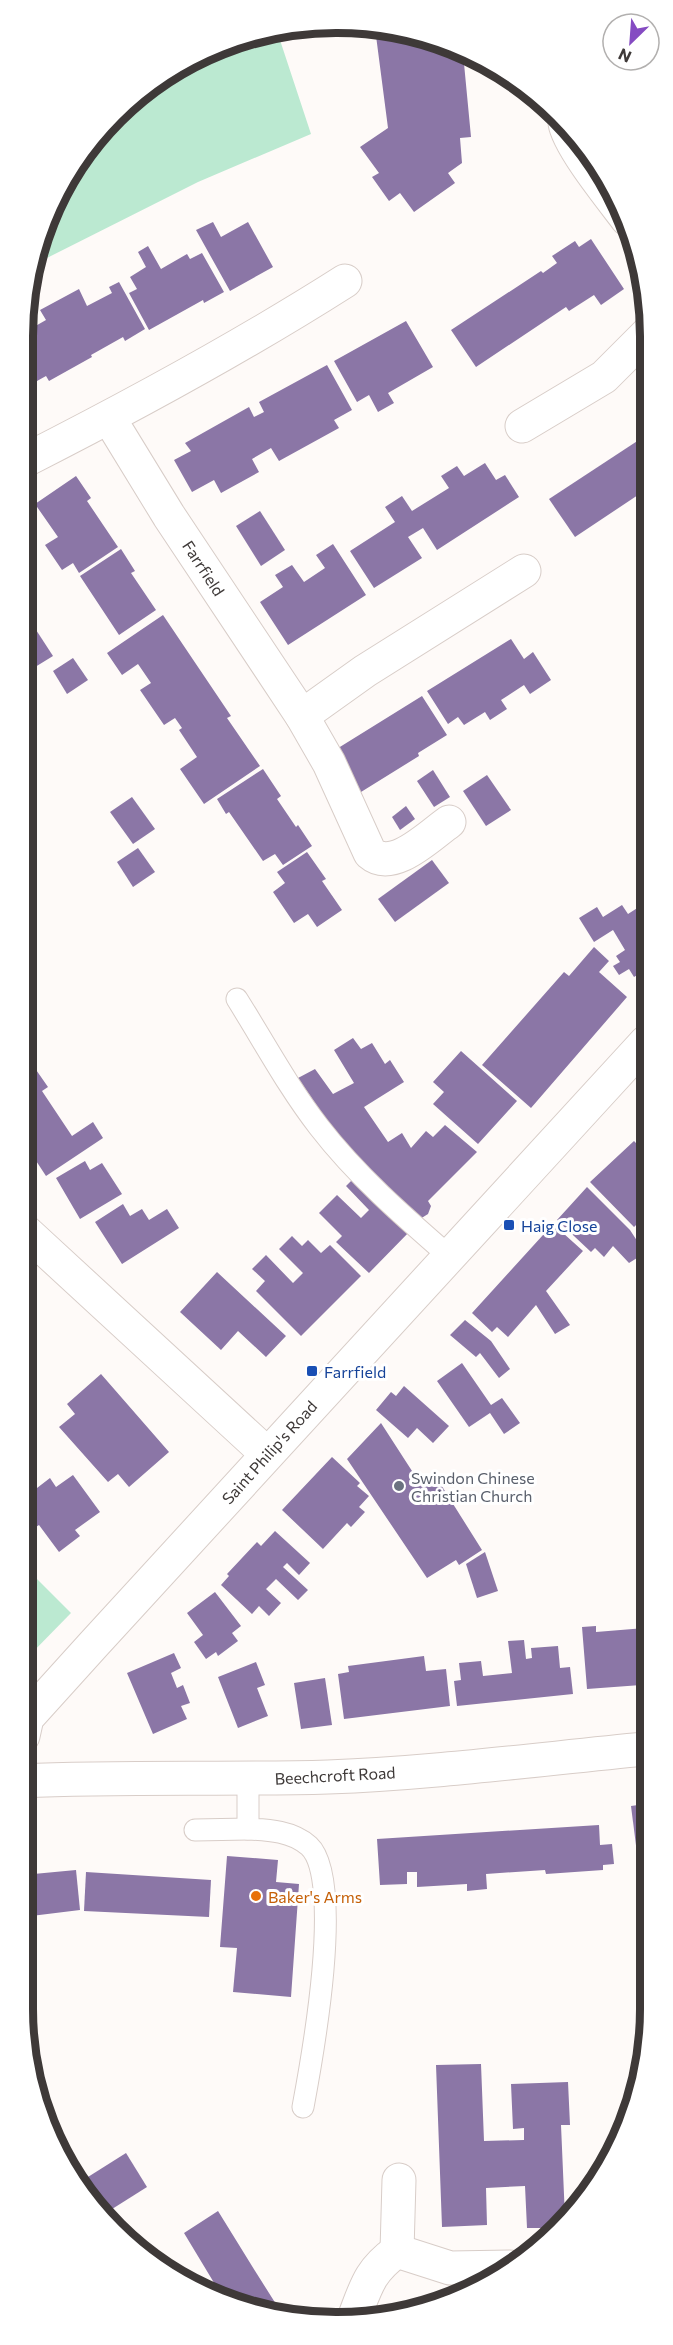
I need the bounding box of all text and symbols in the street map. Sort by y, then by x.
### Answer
north arrow [601,12,661,72]
text: N [615,45,634,67]
street label: Farrfield [179,537,229,599]
place label: Haig Close [521,1216,597,1235]
marker: Haig Close [502,1218,516,1232]
place label: Farrfield [324,1362,386,1381]
marker: Farrfield [305,1364,319,1378]
street label: Saint Philip's Road [218,1396,320,1508]
place label: Swindon Chinese Christian Church [411,1468,535,1505]
marker: Swindon Chinese Christian Church [392,1479,406,1493]
street label: Beechcroft Road [274,1762,396,1788]
place label: Baker's Arms [268,1887,362,1906]
marker: Baker's Arms [249,1889,263,1903]

